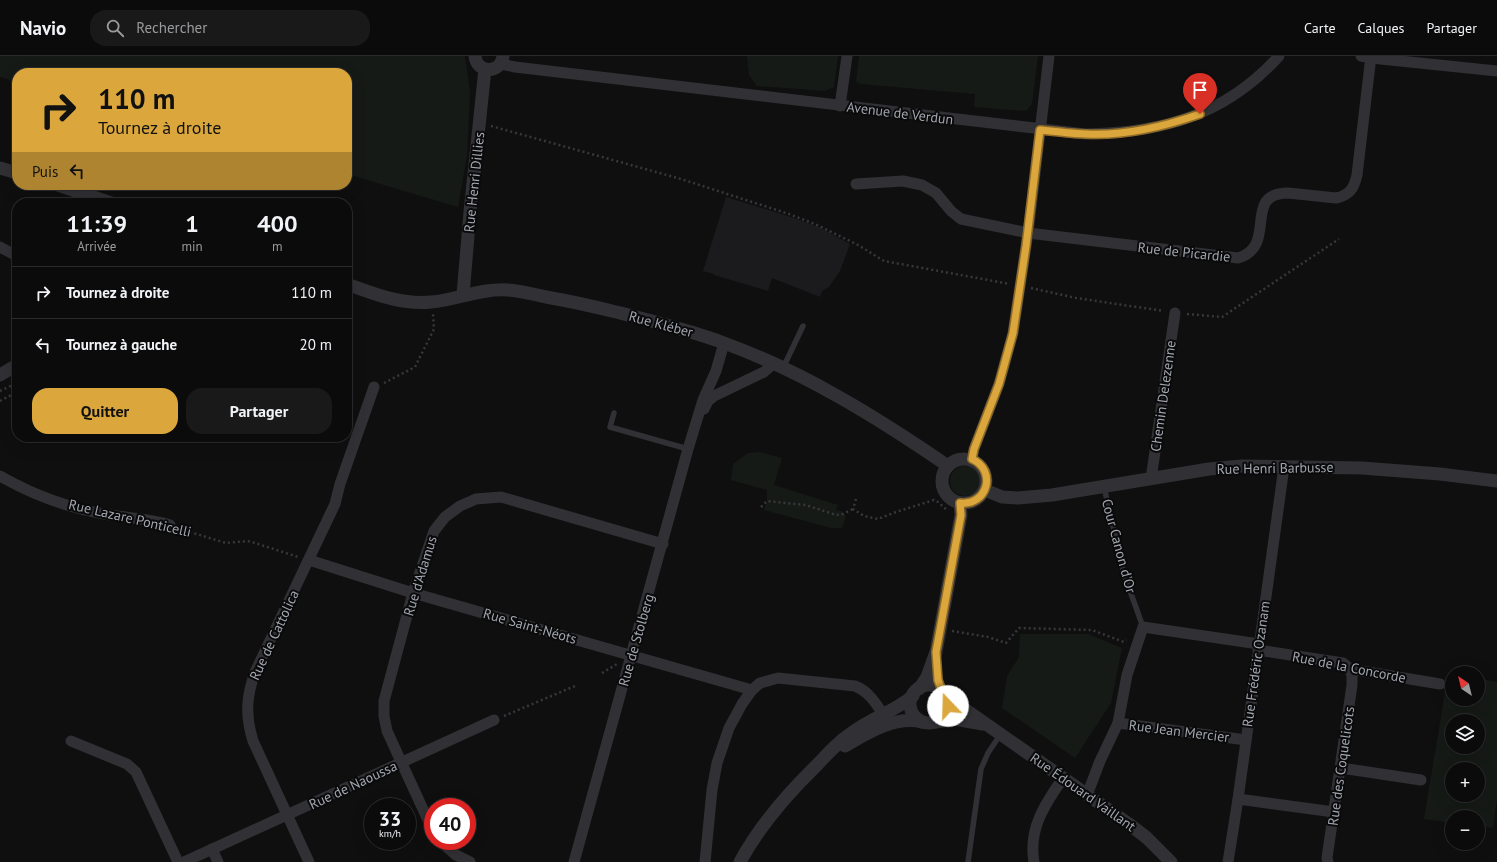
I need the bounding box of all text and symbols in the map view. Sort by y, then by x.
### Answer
search box [90,10,370,46]
text: Navio [20,16,66,40]
icon: search [104,17,126,39]
text: Rechercher [136,18,207,37]
text: Carte [1304,19,1336,37]
text: Calques [1358,19,1404,37]
text: Partager [1426,19,1477,37]
pin [1183,73,1217,114]
icon: arrive [1189,79,1211,101]
text: 110 m [98,80,175,117]
icon: right [32,84,84,136]
street label: Avenue de Verdun [846,98,954,128]
text: Tournez à droite [98,116,221,139]
street label: Rue Henri Dillies [460,131,488,233]
icon: left [66,160,88,182]
text: Puis [32,162,58,181]
text: 11:39 [66,208,127,239]
text: 1 [185,208,199,239]
text: 400 [257,208,298,239]
text: Arrivée [77,238,116,255]
text: min [181,238,203,255]
text: m [272,238,283,255]
street label: Rue de Picardie [1137,238,1231,266]
icon: right [32,282,54,304]
text: Tournez à droite [66,283,169,302]
text: 110 m [291,283,332,302]
street label: Rue Kléber [627,307,695,341]
icon: left [32,334,54,356]
text: Tournez à gauche [66,335,177,354]
text: 20 m [299,335,332,354]
street label: Chemin Delezenne [1146,339,1180,453]
button: Quitter [32,388,178,434]
button: Partager [186,388,332,434]
street label: Rue Henri Barbusse [1216,458,1334,478]
street label: Rue Lazare Ponticelli [67,495,193,541]
street label: Cour Canon d'Or [1098,497,1140,595]
street label: Rue d'Adamus [399,534,441,618]
street label: Rue de Cattolica [245,587,303,683]
street label: Rue de Stolberg [614,592,658,688]
street label: Rue Frédéric Ozanam [1238,600,1274,728]
street label: Rue Saint-Néots [481,604,579,648]
street label: Rue de la Concorde [1291,647,1407,687]
north arrow [1445,666,1485,706]
map controls [1445,666,1485,850]
position arrow [927,685,969,727]
street label: Rue des Coquelicots [1324,705,1358,827]
button: layers [1445,714,1485,754]
street label: Rue Jean Mercier [1128,716,1230,746]
street label: Rue Édouard Vaillant [1027,749,1139,835]
street label: Rue de Naoussa [306,757,400,813]
button: + [1445,762,1485,802]
speed limit sign: 40 [424,798,476,850]
text: 33 [379,806,401,832]
button: − [1445,810,1485,850]
text: km/h [379,827,401,840]

